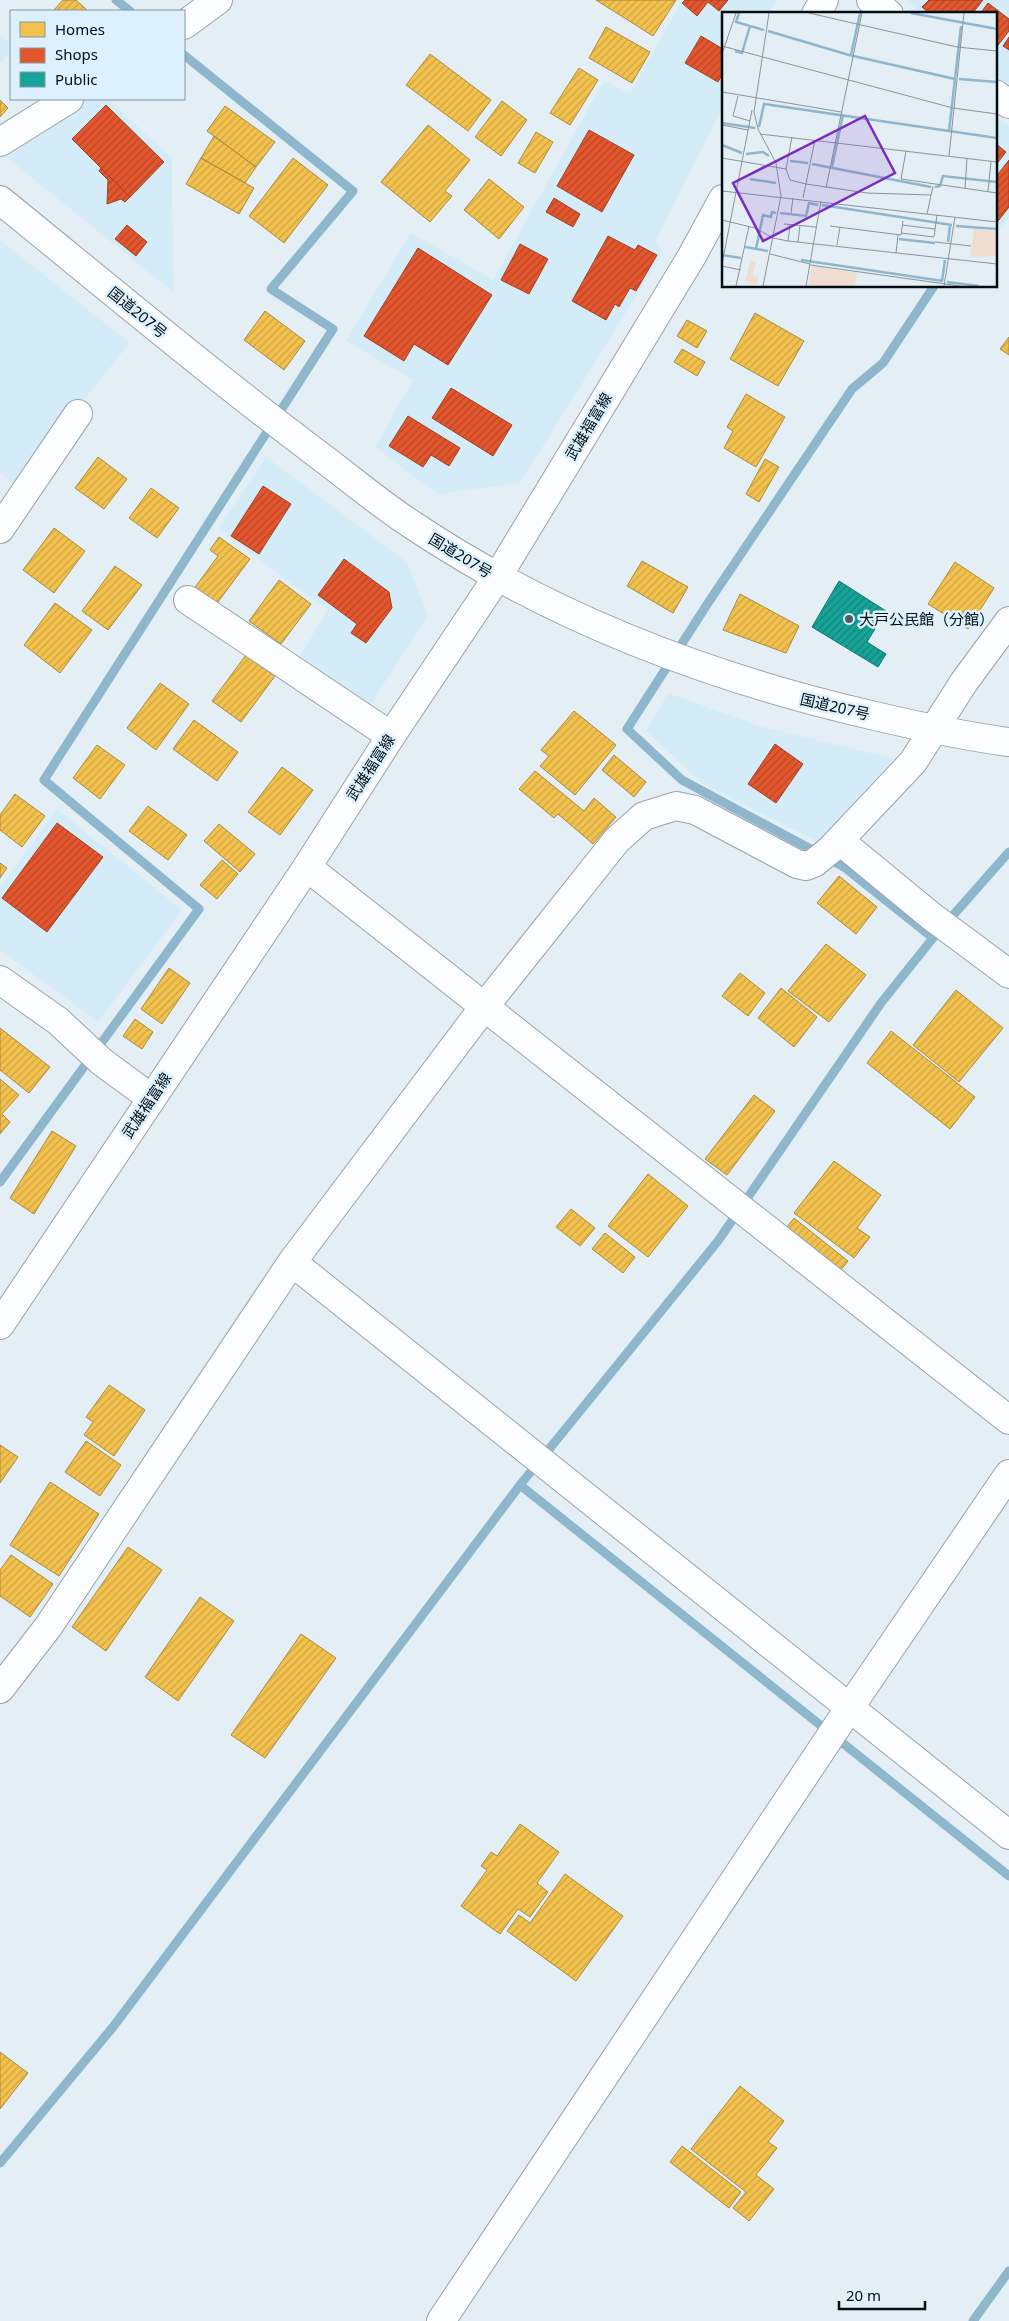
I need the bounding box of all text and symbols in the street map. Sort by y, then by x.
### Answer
legend [10,10,185,100]
inset map [722,12,996,288]
text: Homes [55,19,105,39]
text: Shops [55,44,98,64]
text: Public [55,69,98,89]
street label: 国道207号 [104,282,172,342]
street label: 武雄福富線 [560,389,616,463]
street label: 国道207号 [426,528,496,582]
place label: 大戸公民館（分館） [859,609,994,629]
marker: 大戸公民館（分館） [843,613,855,625]
street label: 国道207号 [798,688,872,724]
street label: 武雄福富線 [341,730,399,804]
street label: 武雄福富線 [117,1068,175,1142]
scale bar [839,2278,925,2310]
text: 20 m [846,2285,881,2305]

